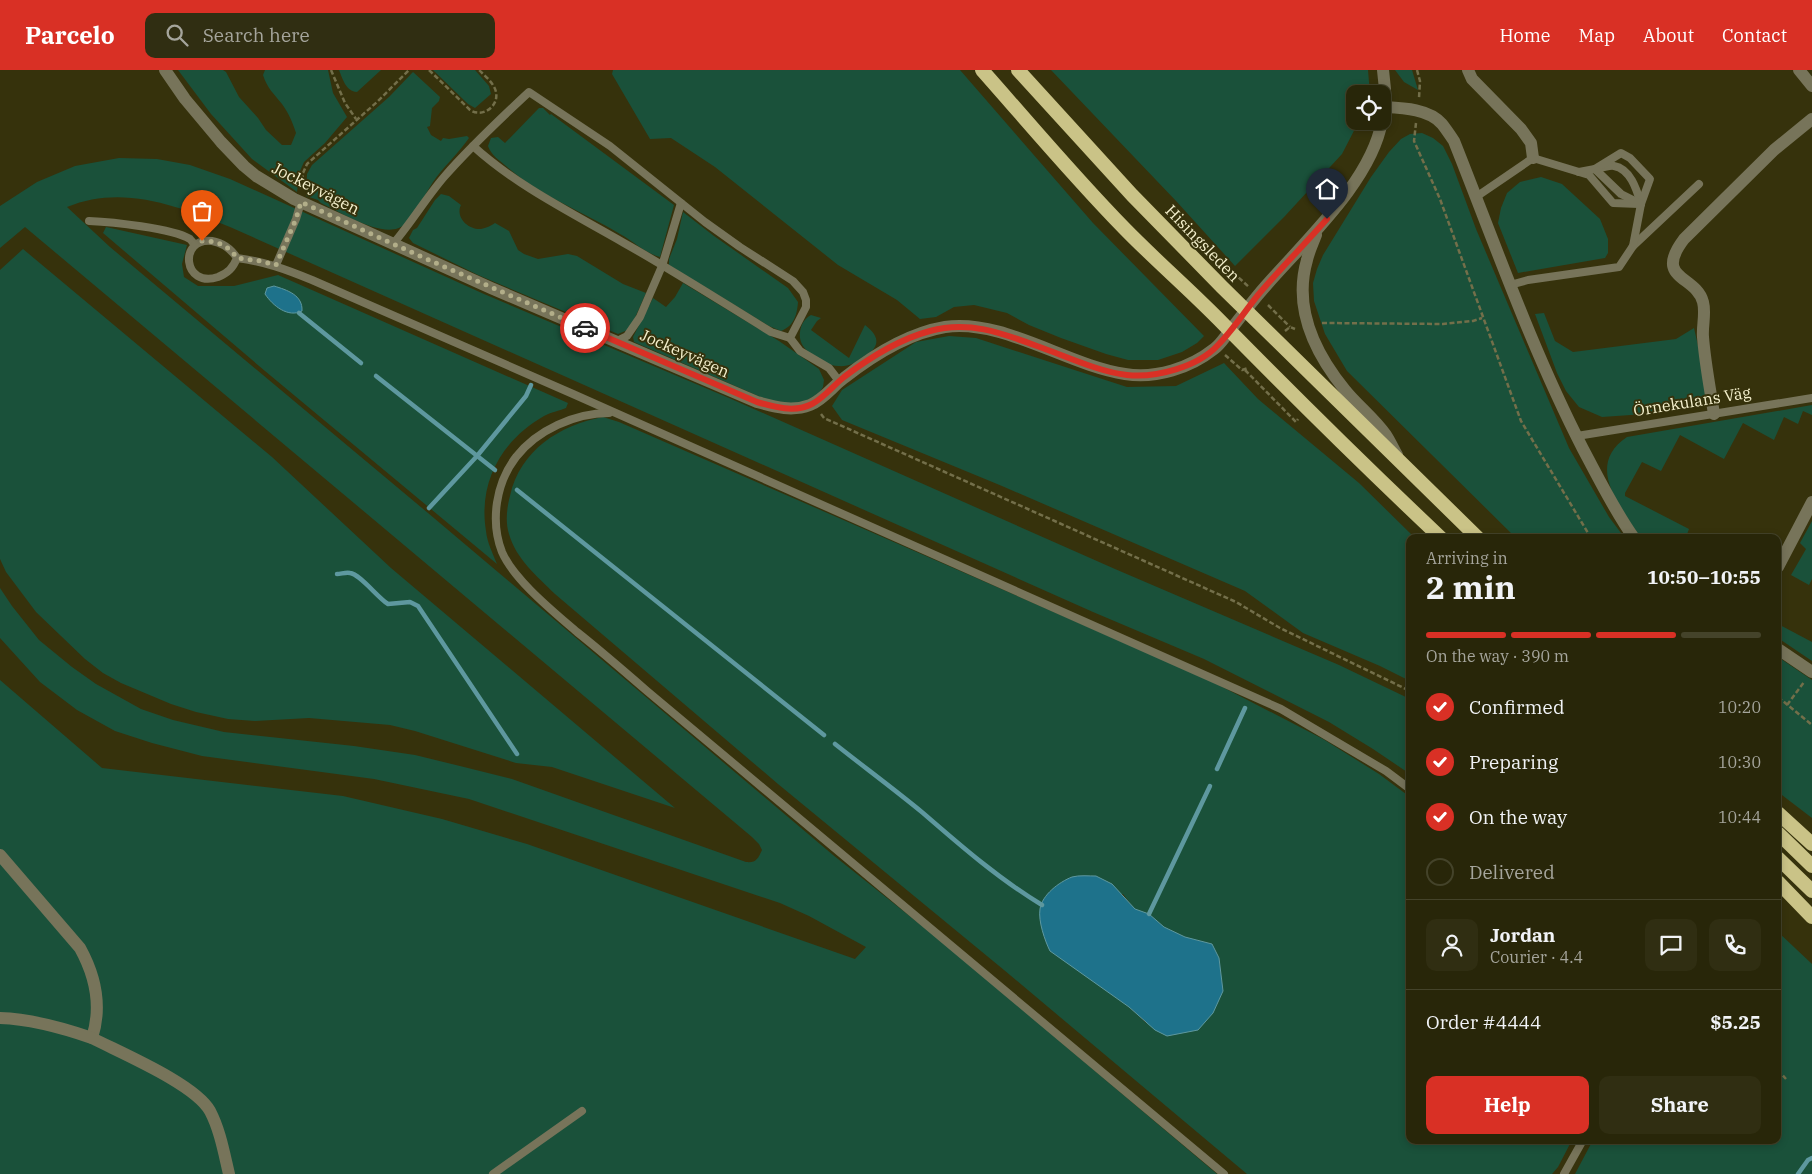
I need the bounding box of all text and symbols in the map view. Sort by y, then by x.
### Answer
search box [145,13,495,58]
text: Parcelo [25,19,115,51]
icon: search [163,21,191,49]
text: Search here [203,23,310,47]
text: Home [1499,24,1551,47]
text: Map [1579,24,1615,47]
text: About [1643,24,1694,47]
text: Contact [1722,24,1787,47]
map controls [1346,85,1391,130]
button: locate [1346,85,1391,130]
street label: Jockeyvägen [269,157,363,219]
pin [1306,168,1348,219]
icon: home [1313,175,1341,203]
pin [181,190,223,241]
icon: bag [188,197,216,225]
street label: Hisingsleden [1161,200,1245,286]
courier [560,303,610,353]
icon: car [571,314,599,342]
street label: Jockeyvägen [637,324,733,382]
street label: Örnekulans Väg [1632,382,1752,420]
text: Arriving in [1426,548,1508,568]
text: 10:50–10:55 [1647,565,1761,589]
text: 2 min [1426,566,1516,608]
text: On the way · 390 m [1426,646,1569,666]
icon: check [1426,693,1454,721]
text: Confirmed [1469,695,1564,719]
text: 10:20 [1718,697,1761,717]
icon: check [1426,748,1454,776]
text: Preparing [1469,750,1558,774]
text: 10:30 [1718,752,1761,772]
icon: check [1426,803,1454,831]
text: On the way [1469,805,1567,829]
text: 10:44 [1718,807,1761,827]
text: Delivered [1469,860,1555,884]
button: person [1426,919,1478,971]
button: chat [1645,919,1697,971]
button: phone [1709,919,1761,971]
text: Jordan [1490,923,1555,947]
text: Courier · 4.4 [1490,947,1583,967]
text: Order #4444 [1426,1010,1541,1034]
text: $5.25 [1710,1010,1761,1034]
button: Help [1426,1076,1589,1134]
button: Share [1599,1076,1761,1134]

